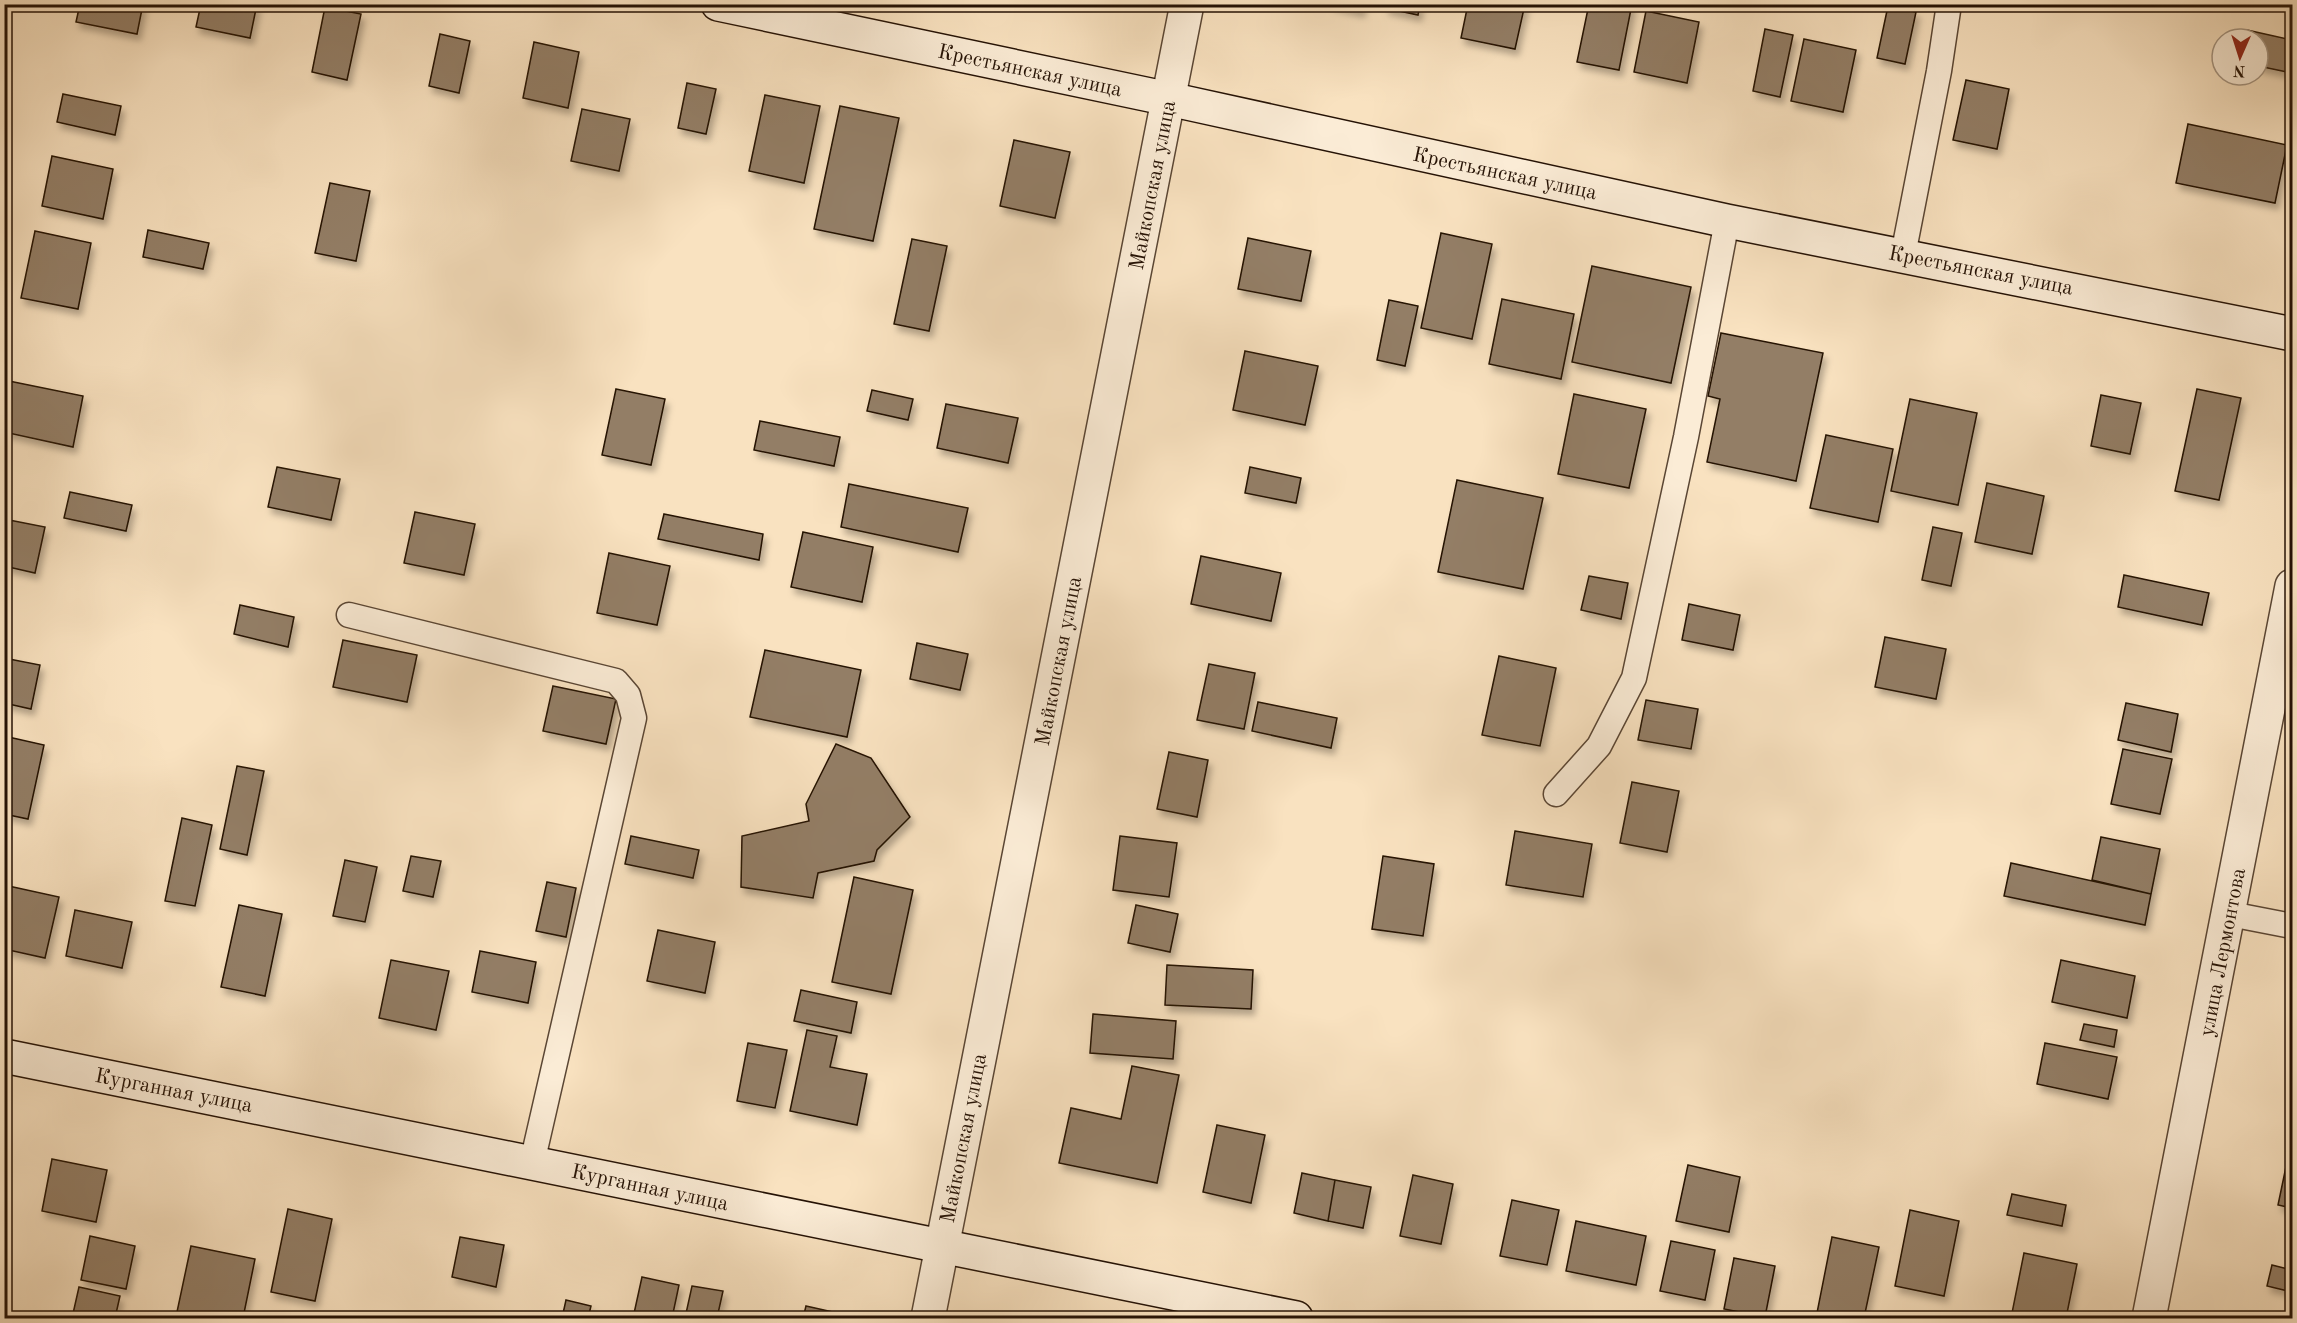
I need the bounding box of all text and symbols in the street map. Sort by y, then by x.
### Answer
north arrow [2210,27,2270,87]
street label: Крестьянская улица [936,42,1124,101]
text: N [2232,62,2246,78]
street label: Майкопская улица [1127,99,1180,272]
street label: Крестьянская улица [1411,145,1599,204]
street label: Крестьянская улица [1887,243,2075,300]
street label: Майкопская улица [1033,575,1086,748]
street label: улица Лермонтова [2197,866,2250,1038]
street label: Майкопская улица [938,1052,991,1225]
street label: Курганная улица [93,1066,254,1117]
street label: Курганная улица [569,1162,730,1215]

